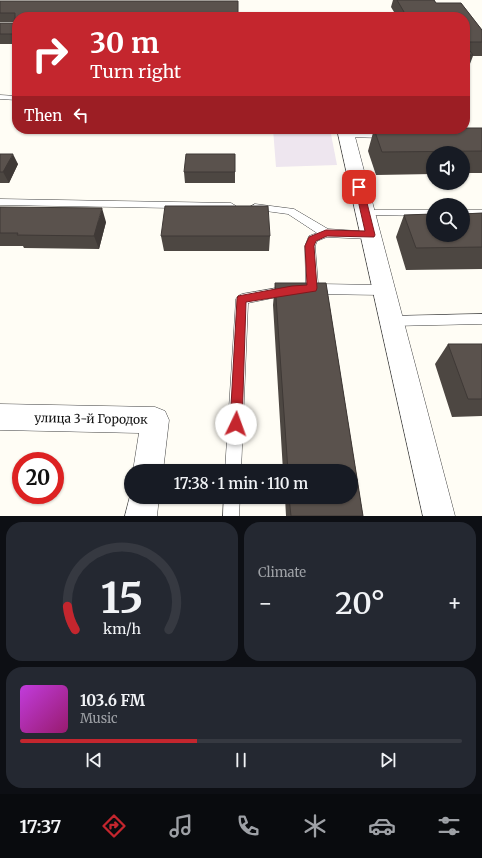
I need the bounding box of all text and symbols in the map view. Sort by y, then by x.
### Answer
text: 30 m [90,25,159,61]
icon: right [24,28,76,80]
text: Turn right [90,60,181,83]
icon: left [70,104,92,126]
text: Then [24,106,62,125]
map controls [426,146,470,242]
button: sound [426,146,470,190]
pin [342,170,376,204]
icon: arrive [348,176,370,198]
button: search [426,198,470,242]
position arrow [215,403,257,445]
street label: улица 3-й Городок [34,410,148,427]
speed limit sign: 20 [12,452,64,504]
text: 17:38 · 1 min · 110 m [174,474,308,493]
text: Climate [258,564,306,581]
text: 15 [101,571,143,623]
text: 20° [335,584,385,622]
text: − [258,589,273,617]
text: + [447,589,462,617]
text: km/h [103,619,141,637]
text: 103.6 FM [80,691,145,710]
text: Music [80,710,118,727]
icon: previous [83,749,105,771]
icon: pause [230,749,252,771]
icon: next [377,749,399,771]
icon: directions [100,812,128,840]
icon: music [167,812,195,840]
icon: phone [234,812,262,840]
icon: climate [301,812,329,840]
icon: car [368,812,396,840]
icon: filters [435,812,463,840]
text: 17:37 [19,815,61,838]

